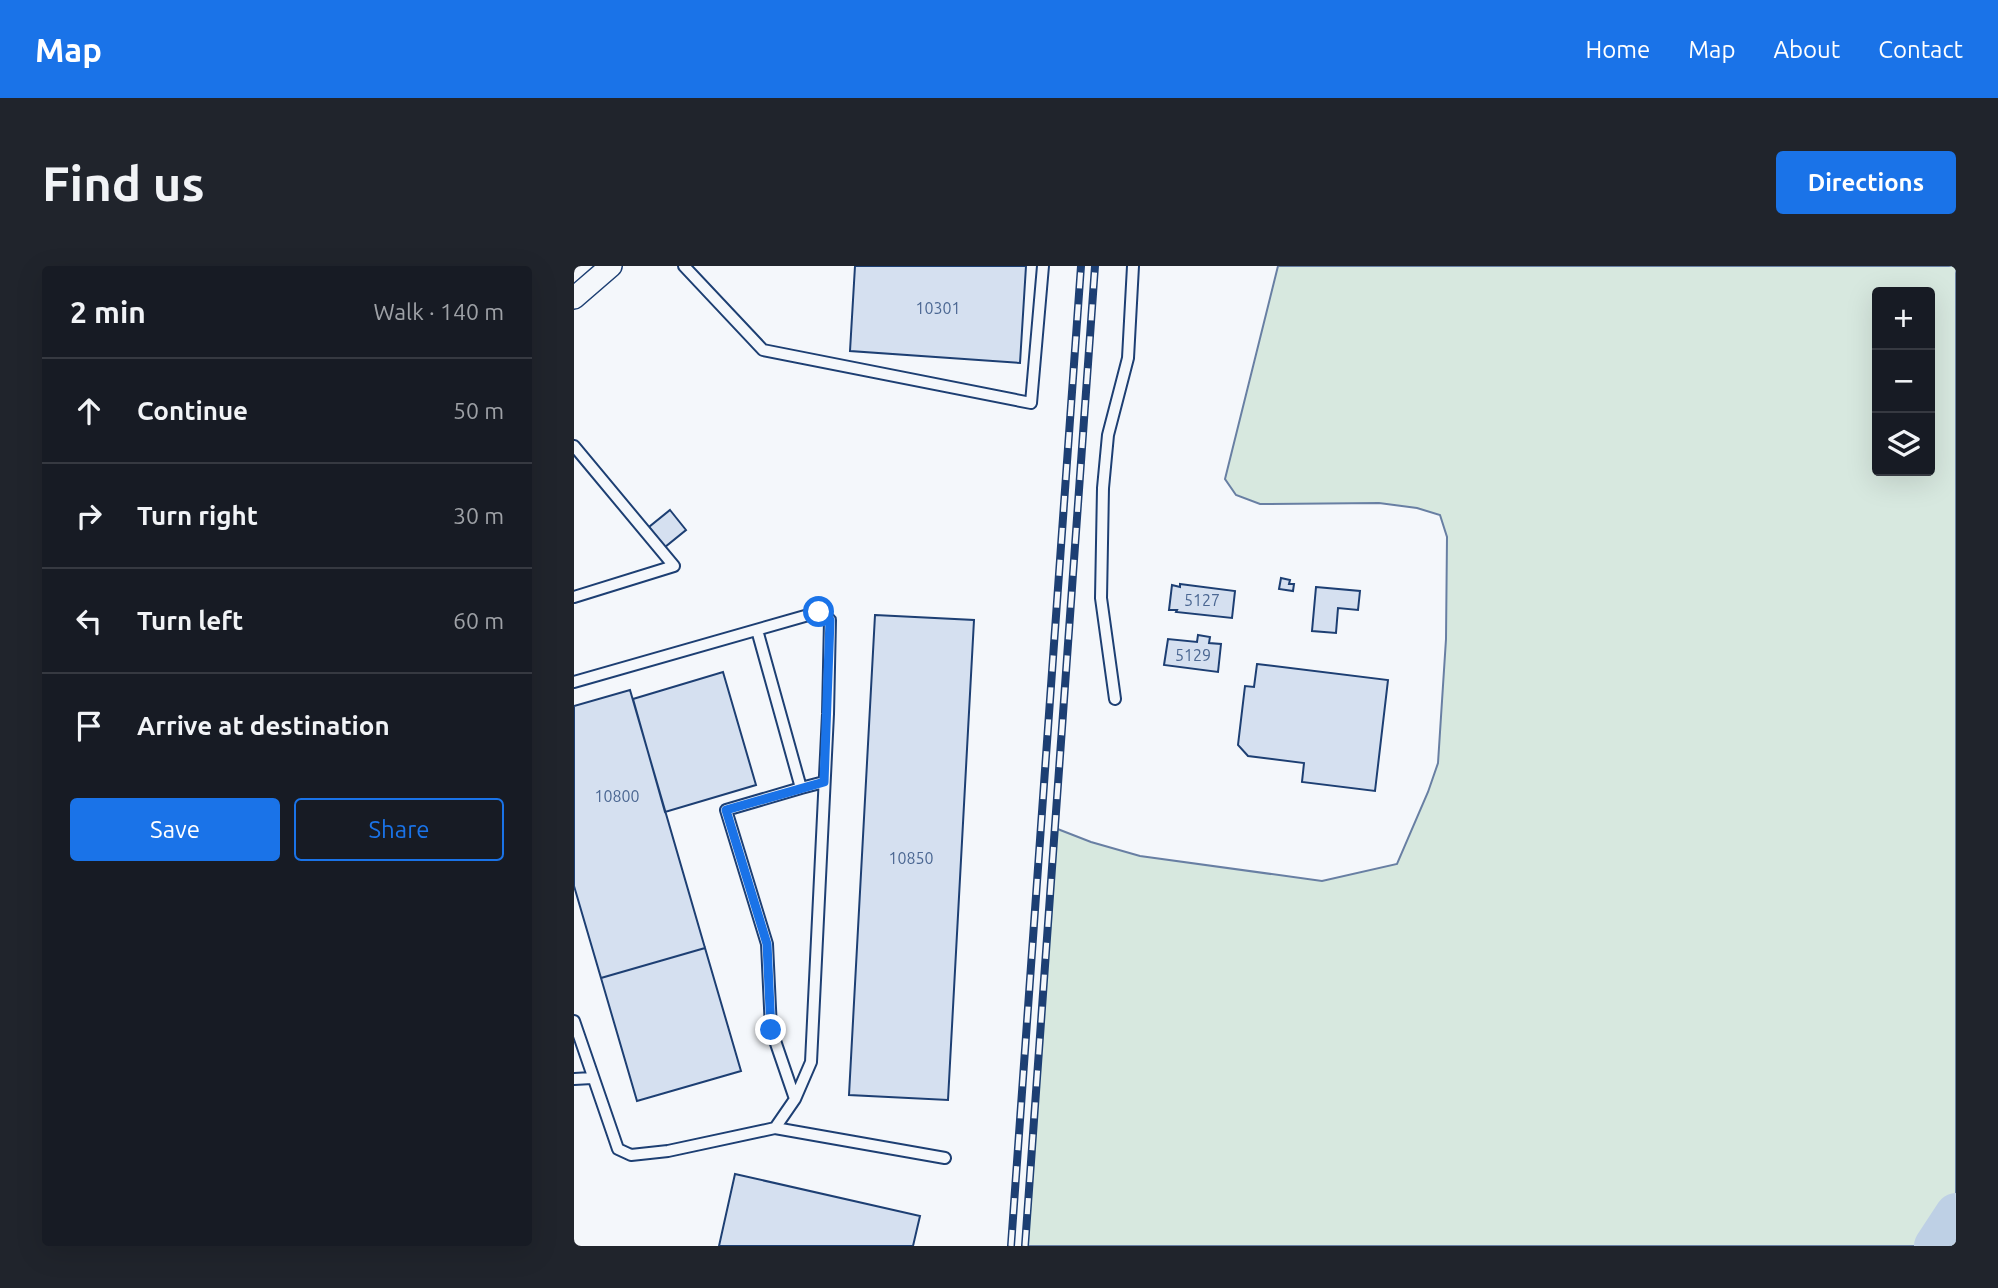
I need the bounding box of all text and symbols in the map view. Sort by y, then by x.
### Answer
text: Map [35,31,102,68]
text: Home [1585,36,1650,63]
text: Map [1688,36,1735,63]
text: About [1773,36,1840,63]
text: Contact [1878,36,1963,63]
button: Directions [1776,151,1956,214]
text: Find us [42,155,205,210]
map controls [1872,287,1935,476]
button: + [1872,287,1935,350]
text: 2 min [70,295,146,329]
text: Walk · 140 m [373,299,504,324]
house number: 10301 [915,299,961,317]
button: − [1872,350,1935,413]
icon: ahead [70,392,108,430]
text: Continue [137,396,248,425]
text: 50 m [453,398,504,423]
button: layers [1872,413,1935,476]
icon: right [70,497,108,535]
text: Turn right [137,501,258,530]
text: 30 m [453,503,504,528]
house number: 5127 [1184,591,1220,609]
route start [803,596,834,627]
icon: left [70,602,108,640]
text: Turn left [137,606,243,635]
text: 60 m [453,608,504,633]
house number: 5129 [1175,646,1211,664]
icon: arrive [70,707,108,745]
text: Arrive at destination [137,711,390,740]
house number: 10800 [594,787,640,805]
button: Save [70,798,280,861]
button: Share [294,798,504,861]
house number: 10850 [888,849,934,867]
route end [755,1014,786,1045]

